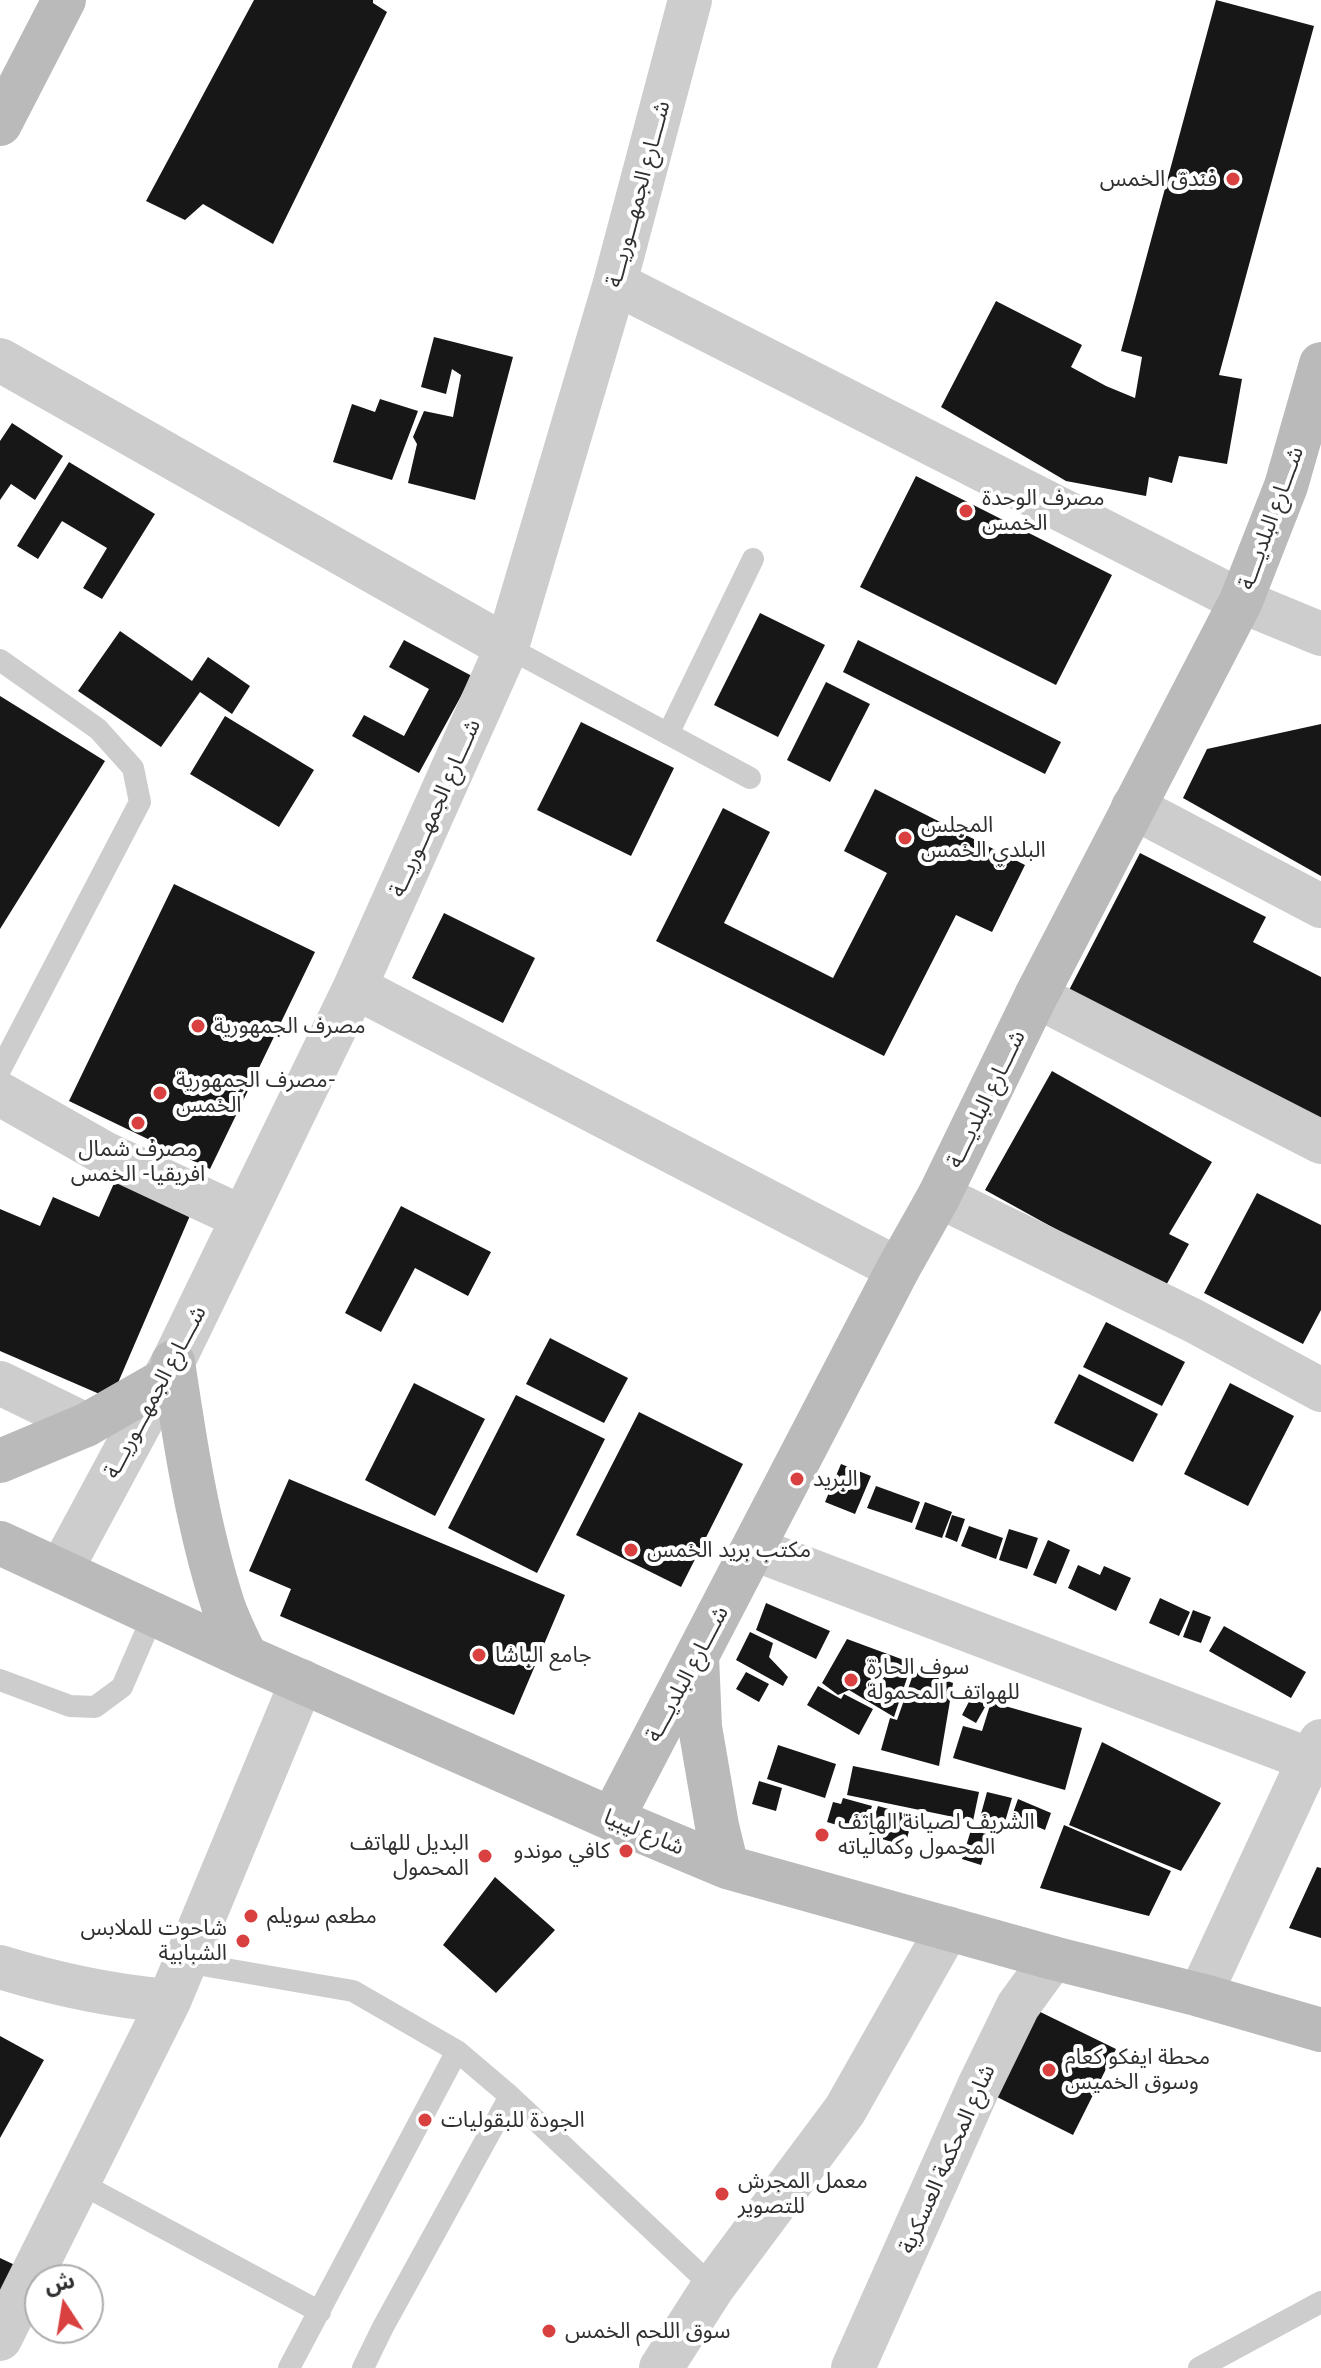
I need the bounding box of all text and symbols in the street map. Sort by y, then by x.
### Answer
street label: شــــارع الجمهـــوريـــة [600,98,676,290]
place label: فندق الخمس [1100,166,1217,192]
marker: فندق الخمس [1224,170,1242,188]
street label: شــــارع البلديــــة [1233,443,1309,593]
place label: مصرف الوحدة الخمس [982,485,1105,536]
marker: مصرف الوحدة الخمس [957,502,975,520]
street label: شــــارع الجمهـــوريـــة [384,715,486,901]
place label: المجلس البلدي الخمس [921,812,1046,864]
marker: المجلس البلدي الخمس [896,829,914,847]
place label: مصرف الجمهورية [214,1013,366,1039]
marker: مصرف الجمهورية [189,1017,207,1035]
street label: شــــارع البلديــــة [941,1026,1031,1172]
place label: مصرف الجمهورية- الخمس [176,1067,336,1118]
marker: مصرف الجمهورية- الخمس [151,1084,169,1102]
marker: مصرف شمال افريقيا- الخمس [129,1114,147,1132]
place label: مصرف شمال افريقيا- الخمس [71,1136,205,1188]
street label: شــــارع الجمهـــوريـــة [98,1301,212,1483]
place label: البريد [813,1466,858,1492]
marker: البريد [788,1470,806,1488]
place label: مكتب بريد الخمس [647,1537,811,1563]
marker: مكتب بريد الخمس [622,1541,640,1559]
street label: شــــارع البلديــــة [640,1602,734,1746]
place label: جامع الباشا [495,1642,592,1668]
marker: جامع الباشا [470,1646,488,1664]
place label: سوف الحارة للهواتف المحمولة [867,1654,1020,1706]
marker: سوف الحارة للهواتف المحمولة [842,1671,860,1689]
street label: شارع ليبيا [600,1803,688,1861]
place label: الشريف لصيانة الهاتف المحمول وكمالياته [838,1809,1035,1860]
marker: الشريف لصيانة الهاتف المحمول وكمالياته [813,1826,831,1844]
place label: البديل للهاتف المحمول [350,1830,469,1882]
place label: كافي موندو [513,1838,610,1864]
marker: كافي موندو [617,1842,635,1860]
marker: البديل للهاتف المحمول [476,1847,494,1865]
place label: مطعم سويلم [267,1903,377,1929]
marker: مطعم سويلم [242,1907,260,1925]
place label: شاحوت للملابس الشبابية [80,1915,227,1966]
marker: شاحوت للملابس الشبابية [234,1932,252,1950]
place label: محطة ايفكو كعام وسوق الخميس [1065,2044,1210,2096]
street label: شارع المحكمة العسكرية [893,2060,1001,2258]
marker: محطة ايفكو كعام وسوق الخميس [1040,2061,1058,2079]
place label: الجودة للبقوليات [441,2107,585,2133]
marker: الجودة للبقوليات [416,2111,434,2129]
place label: معمل المجرش للتصوير [738,2168,868,2220]
marker: معمل المجرش للتصوير [713,2185,731,2203]
north arrow [24,2264,104,2344]
text: ش [42,2266,77,2298]
place label: سوق اللحم الخمس [565,2318,730,2344]
marker: سوق اللحم الخمس [540,2322,558,2340]

